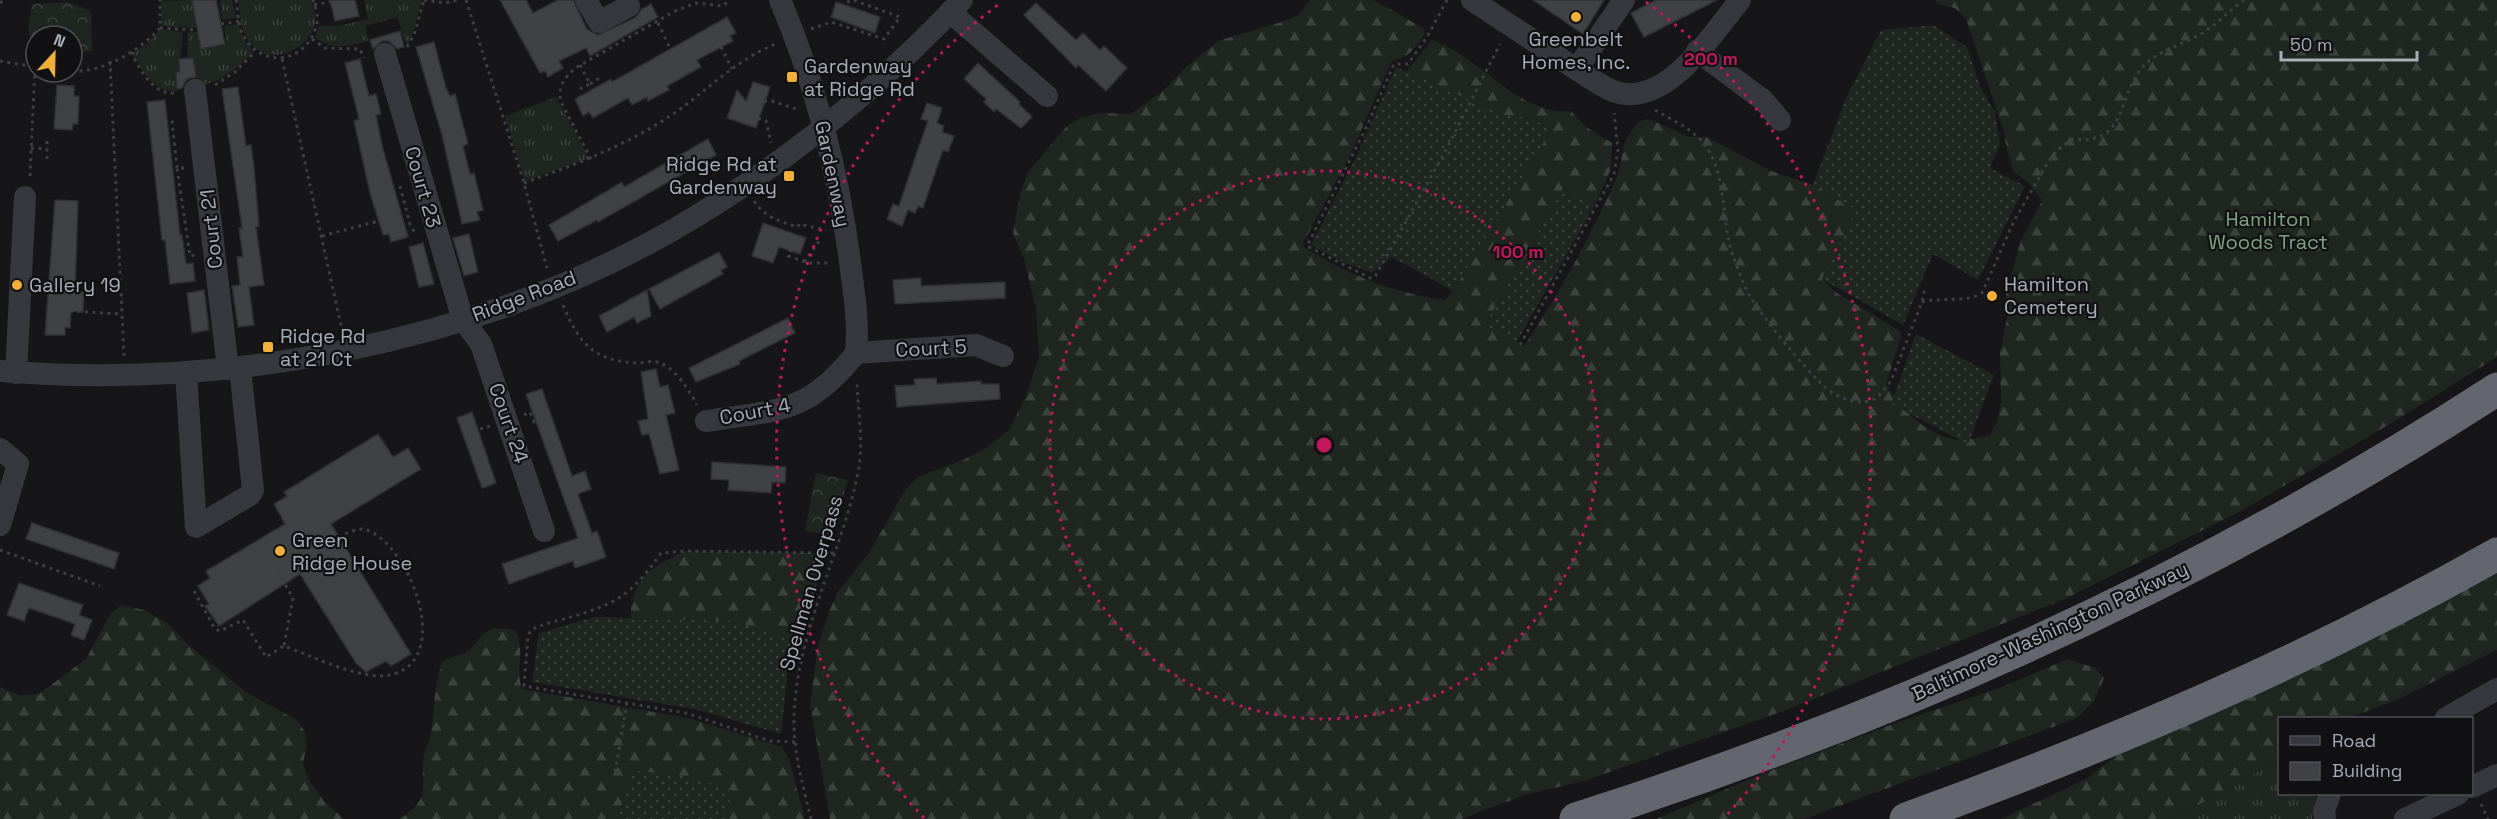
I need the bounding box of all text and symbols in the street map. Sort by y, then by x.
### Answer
marker: Greenbelt Homes, Inc. [1569,10,1583,24]
north arrow [24,24,84,84]
scale bar [2281,24,2418,62]
place label: Greenbelt Homes, Inc. [1522,26,1630,75]
text: N [51,29,68,52]
text: 50 m [2290,33,2332,56]
text: 200 m [1684,47,1738,70]
place label: Gardenway at Ridge Rd [804,53,915,102]
marker: Gardenway at Ridge Rd [785,70,799,84]
street label: Gardenway [809,118,857,230]
street label: Court 23 [399,143,447,231]
place label: Ridge Rd at Gardenway [666,151,777,200]
marker: Ridge Rd at Gardenway [782,169,796,183]
street label: Court 21 [194,188,228,270]
park label: Hamilton Woods Tract [2208,206,2328,255]
text: 100 m [1492,240,1544,263]
street label: Ridge Road [468,264,580,328]
place label: Hamilton Cemetery [2004,271,2098,320]
place label: Gallery 19 [29,272,121,298]
marker: Gallery 19 [10,278,24,292]
marker: Hamilton Cemetery [1985,289,1999,303]
place label: Ridge Rd at 21 Ct [280,323,366,372]
street label: Court 5 [895,333,967,363]
marker: Ridge Rd at 21 Ct [261,340,275,354]
street label: Court 24 [483,379,535,467]
street label: Court 4 [717,391,793,431]
centre of rings [1314,435,1334,455]
street label: Spellman Overpass [774,492,848,674]
place label: Green Ridge House [292,527,412,576]
marker: Green Ridge House [273,544,287,558]
street label: Baltimore-Washington Parkway [1908,555,2192,707]
legend [2278,717,2473,795]
text: Road [2332,729,2376,752]
text: Building [2332,759,2402,782]

